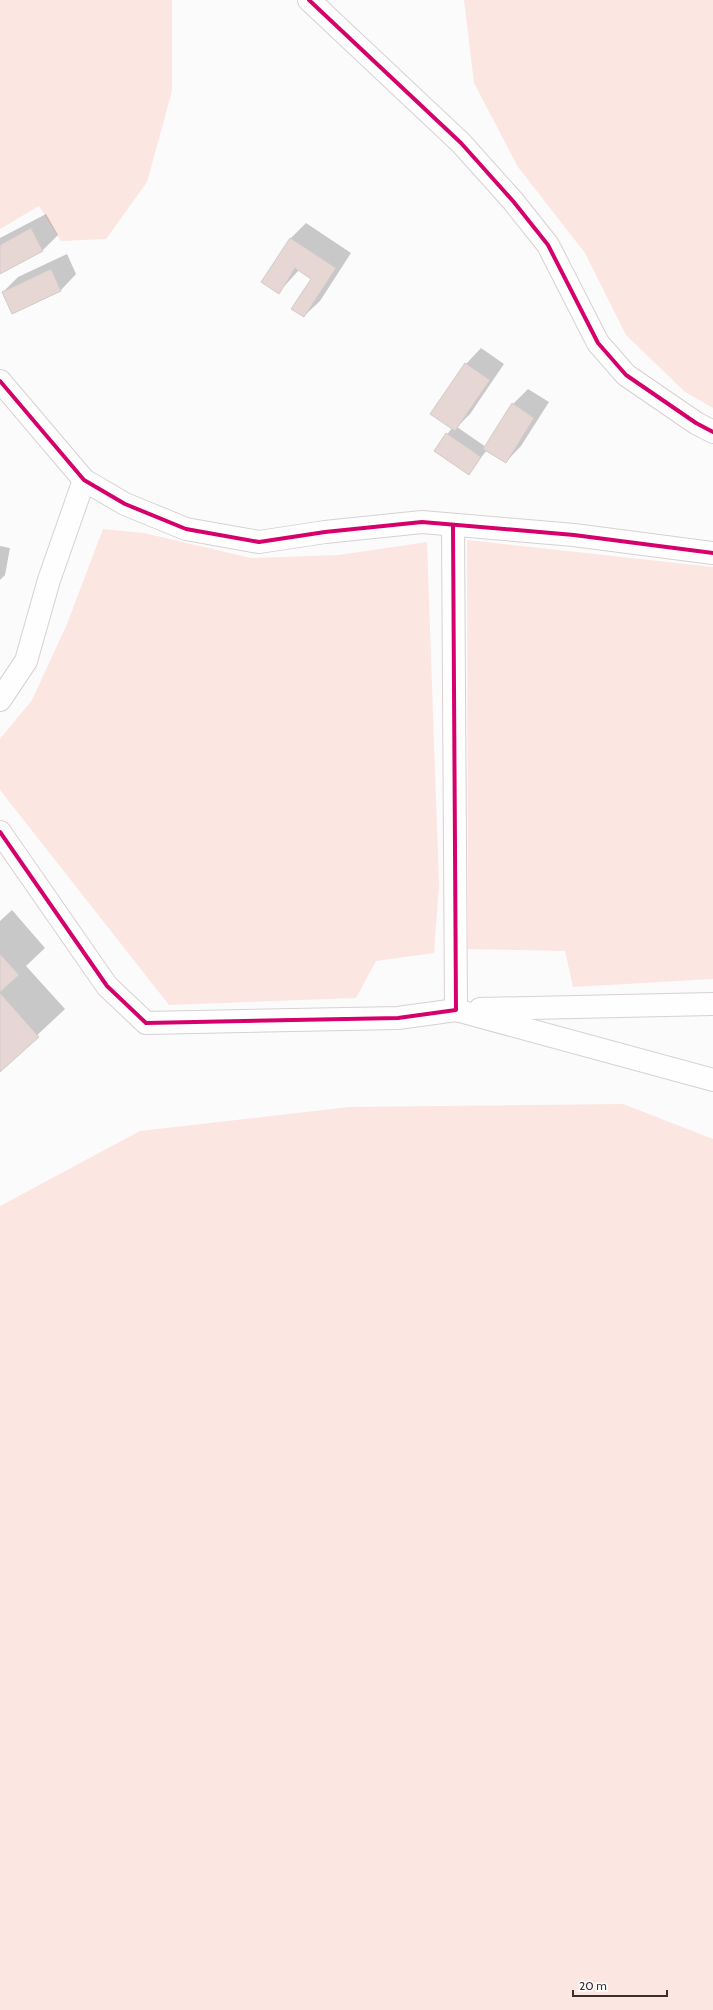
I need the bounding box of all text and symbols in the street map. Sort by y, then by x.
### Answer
scale bar [573,1972,667,1998]
text: 20 m [579,1978,607,1993]

